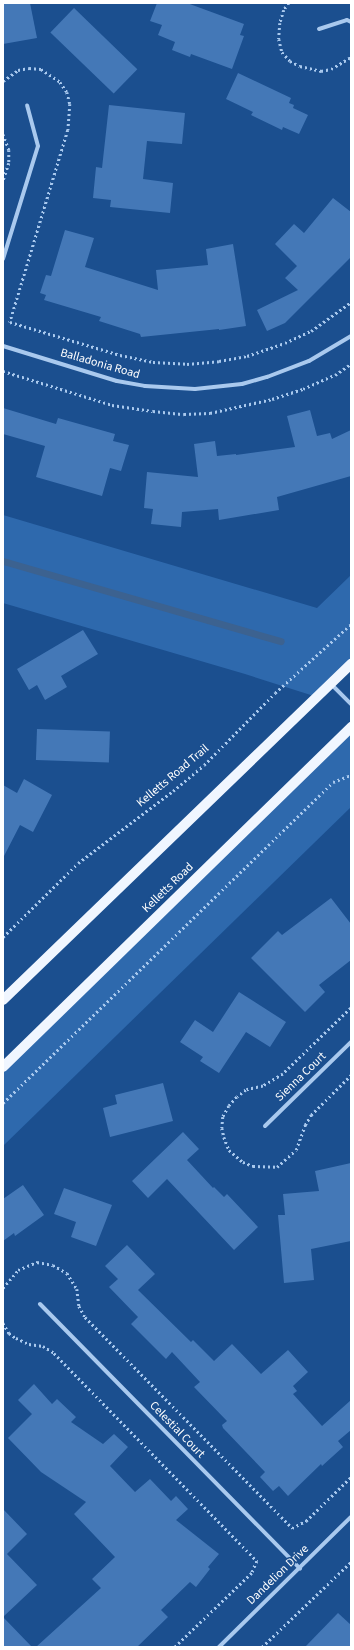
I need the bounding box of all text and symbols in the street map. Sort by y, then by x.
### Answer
street label: Balladonia Road [59,346,141,382]
street label: Kelletts Road Trail [134,742,212,810]
street label: Kelletts Road [139,860,197,916]
street label: Sienna Court [273,1049,329,1105]
street label: Celestial Court [146,1399,208,1461]
street label: Dandelion Drive [244,1542,312,1608]

